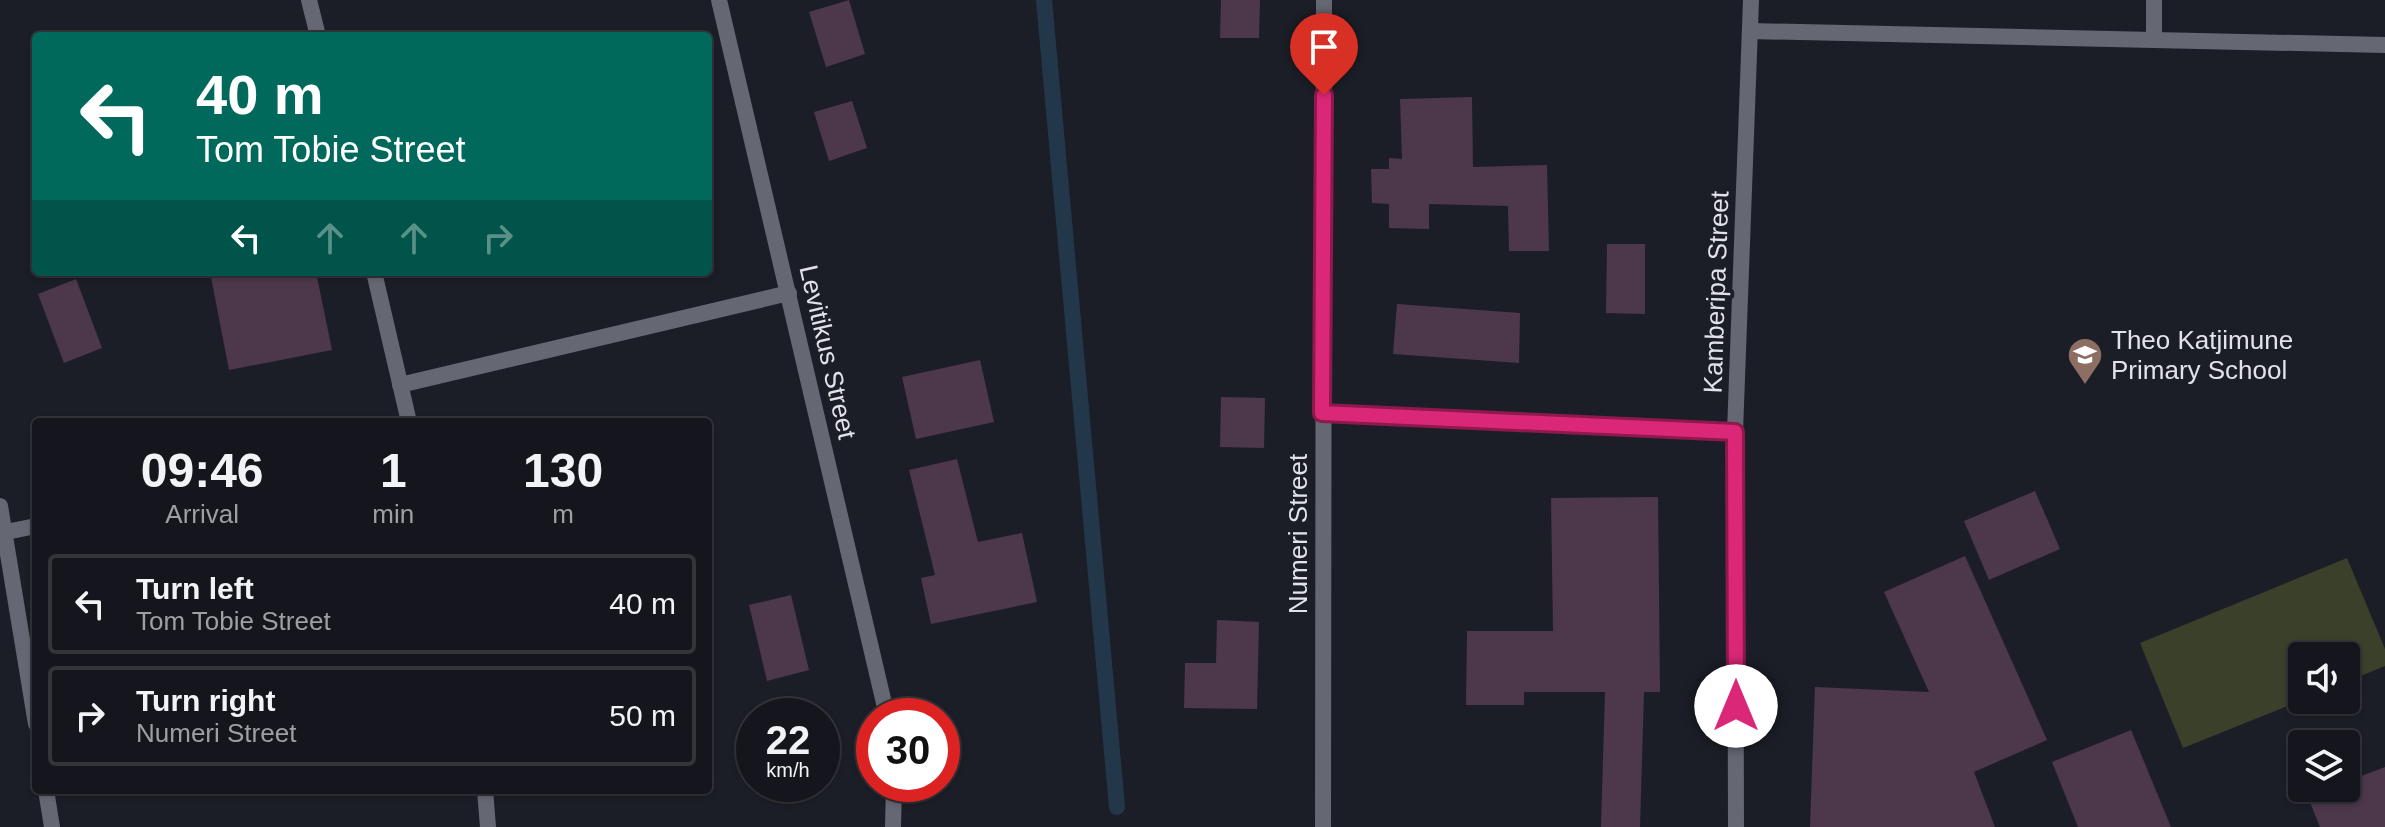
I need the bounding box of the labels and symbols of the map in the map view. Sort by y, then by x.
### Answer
pin [1290,13,1358,95]
street label: Kamberipa Street [1697,190,1735,394]
street label: Levitikus Street [793,262,863,443]
place label: Theo Katjimune Primary School [2111,325,2293,385]
school or university icon: Theo Katjimune Primary School [2066,336,2104,386]
street label: Numeri Street [1283,453,1313,614]
position arrow [1694,664,1778,748]
speed limit sign: 30 [856,698,960,802]

